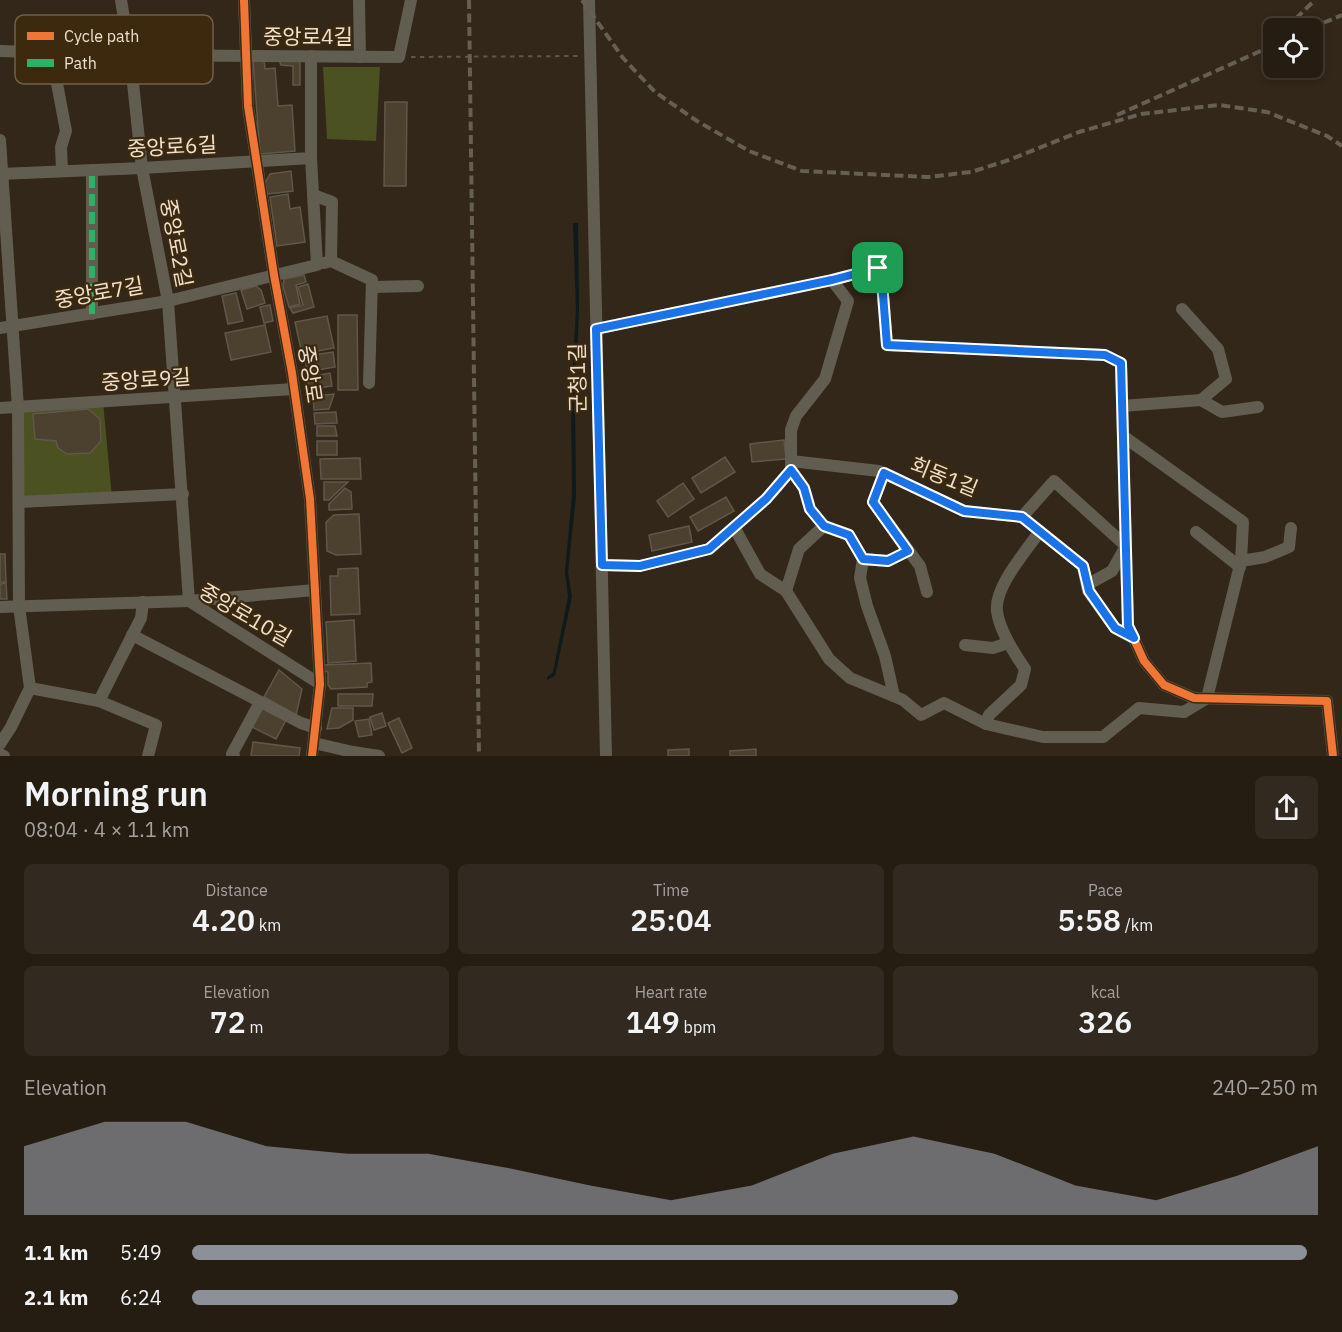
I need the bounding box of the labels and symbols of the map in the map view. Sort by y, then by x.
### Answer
legend [15,15,213,84]
street label: 중앙로4길 [263,22,353,50]
text: Cycle path [64,26,139,46]
text: Path [64,53,97,73]
street label: 중앙로6길 [126,130,218,162]
street label: 중앙로2길 [155,196,199,290]
pin [852,242,903,293]
street label: 중앙로7길 [52,270,146,314]
street label: 군청1길 [562,342,592,414]
street label: 중앙로 [293,343,329,405]
street label: 중앙로9길 [100,362,192,396]
street label: 회동1길 [906,450,982,502]
street label: 중앙로10길 [194,576,297,652]

